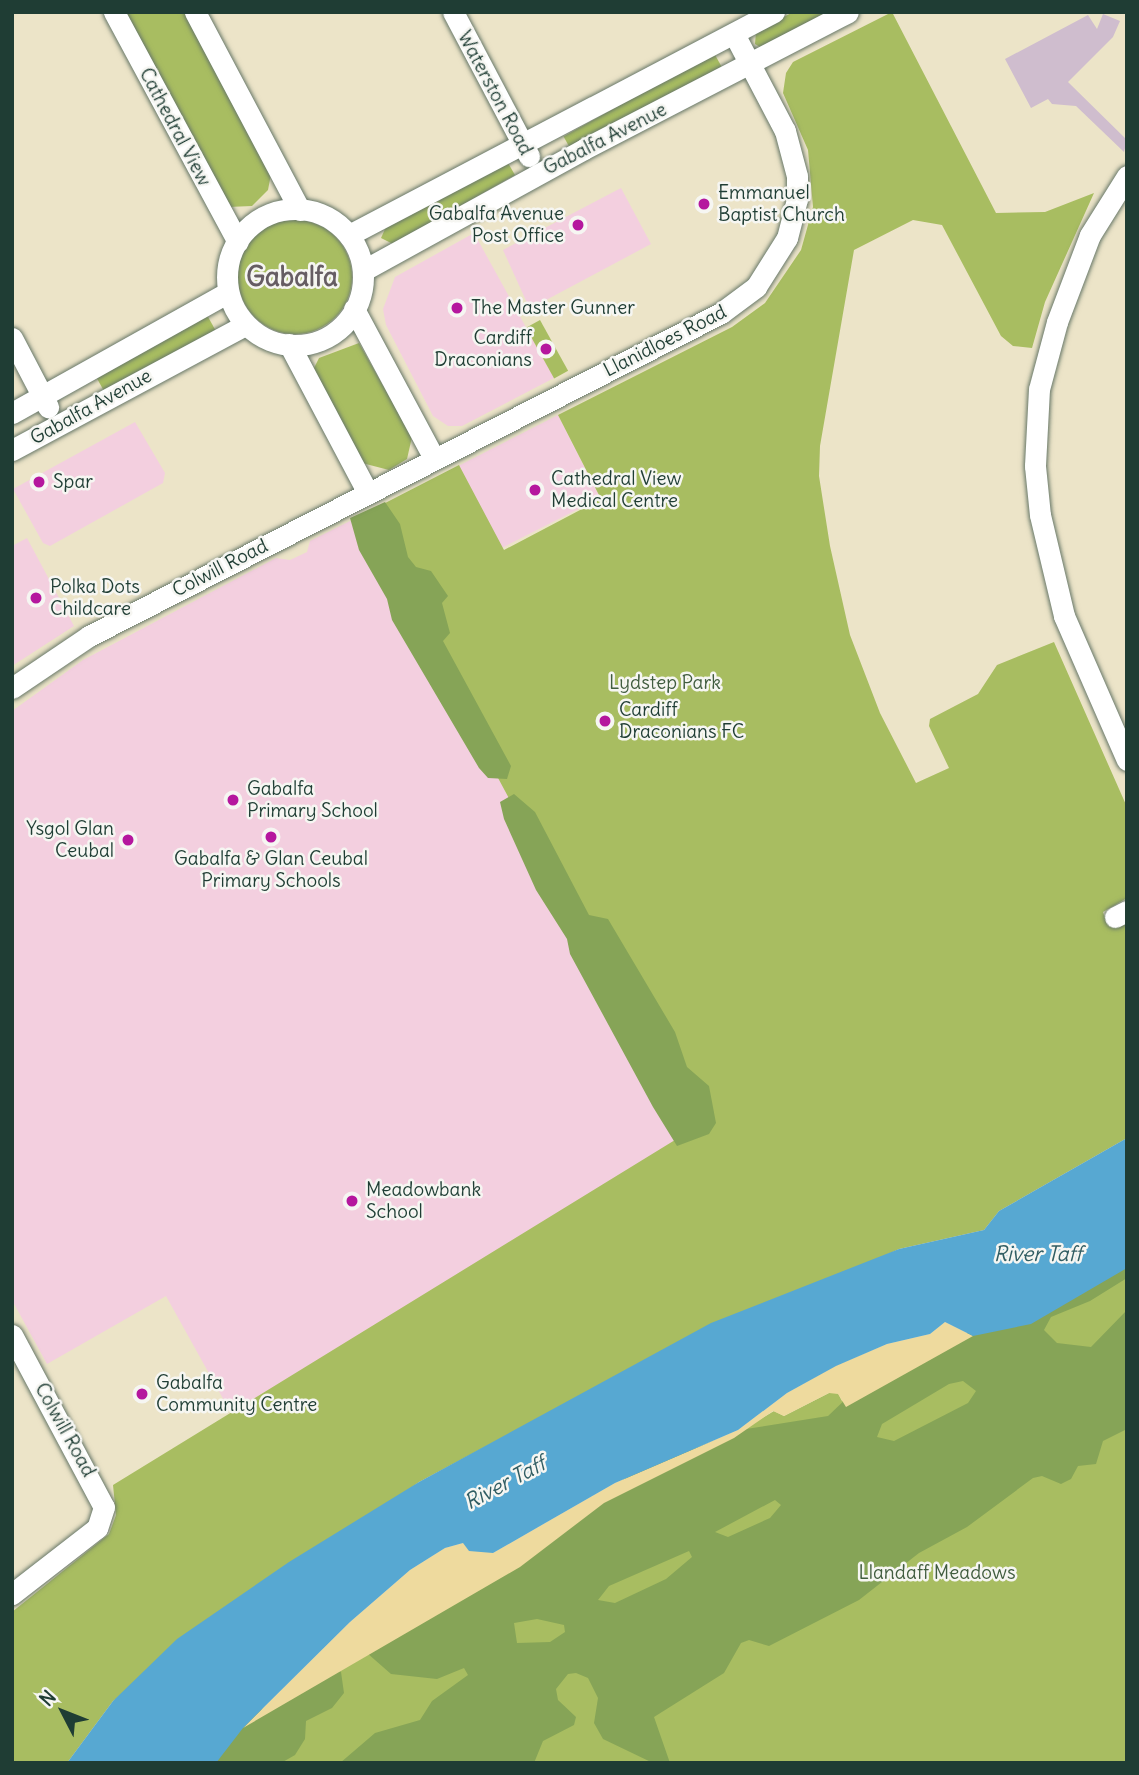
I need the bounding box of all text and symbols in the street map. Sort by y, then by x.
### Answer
street label: Waterston Road [453,27,537,159]
street label: Cathedral View [134,64,216,190]
street label: Gabalfa Avenue [540,98,670,180]
place label: Emmanuel Baptist Church [718,182,845,226]
marker: Emmanuel Baptist Church [696,196,712,212]
place label: Gabalfa Avenue Post Office [429,203,564,247]
marker: Gabalfa Avenue Post Office [570,217,586,233]
district label: Gabalfa [246,261,338,293]
place label: The Master Gunner [471,297,635,319]
marker: The Master Gunner [449,300,465,316]
street label: Llanidloes Road [600,300,730,382]
place label: Cardiff Draconians [434,327,532,371]
marker: Cardiff Draconians [538,341,554,357]
street label: Gabalfa Avenue [26,364,156,450]
place label: Cathedral View Medical Centre [551,468,681,512]
place label: Spar [53,471,93,493]
marker: Spar [31,474,47,490]
marker: Cathedral View Medical Centre [525,480,545,500]
street label: Colwill Road [168,534,272,602]
place label: Polka Dots Childcare [50,576,140,620]
marker: Polka Dots Childcare [28,590,44,606]
park label: Lydstep Park [609,672,721,694]
place label: Cardiff Draconians FC [619,699,744,743]
marker: Cardiff Draconians FC [597,713,613,729]
place label: Gabalfa Primary School [247,778,378,822]
marker: Gabalfa Primary School [225,792,241,808]
place label: Ysgol Glan Ceubal [26,818,114,862]
marker: Gabalfa & Glan Ceubal Primary Schools [263,829,279,845]
marker: Ysgol Glan Ceubal [120,832,136,848]
place label: Gabalfa & Glan Ceubal Primary Schools [174,848,368,892]
place label: Meadowbank School [366,1179,481,1223]
marker: Meadowbank School [344,1193,360,1209]
water label: River Taff [994,1241,1082,1267]
place label: Gabalfa Community Centre [156,1372,317,1416]
street label: Colwill Road [30,1379,100,1481]
marker: Gabalfa Community Centre [134,1386,150,1402]
water label: River Taff [460,1451,550,1515]
park label: Llandaff Meadows [858,1562,1016,1584]
north arrow [28,1677,98,1747]
text: N [34,1685,61,1711]

